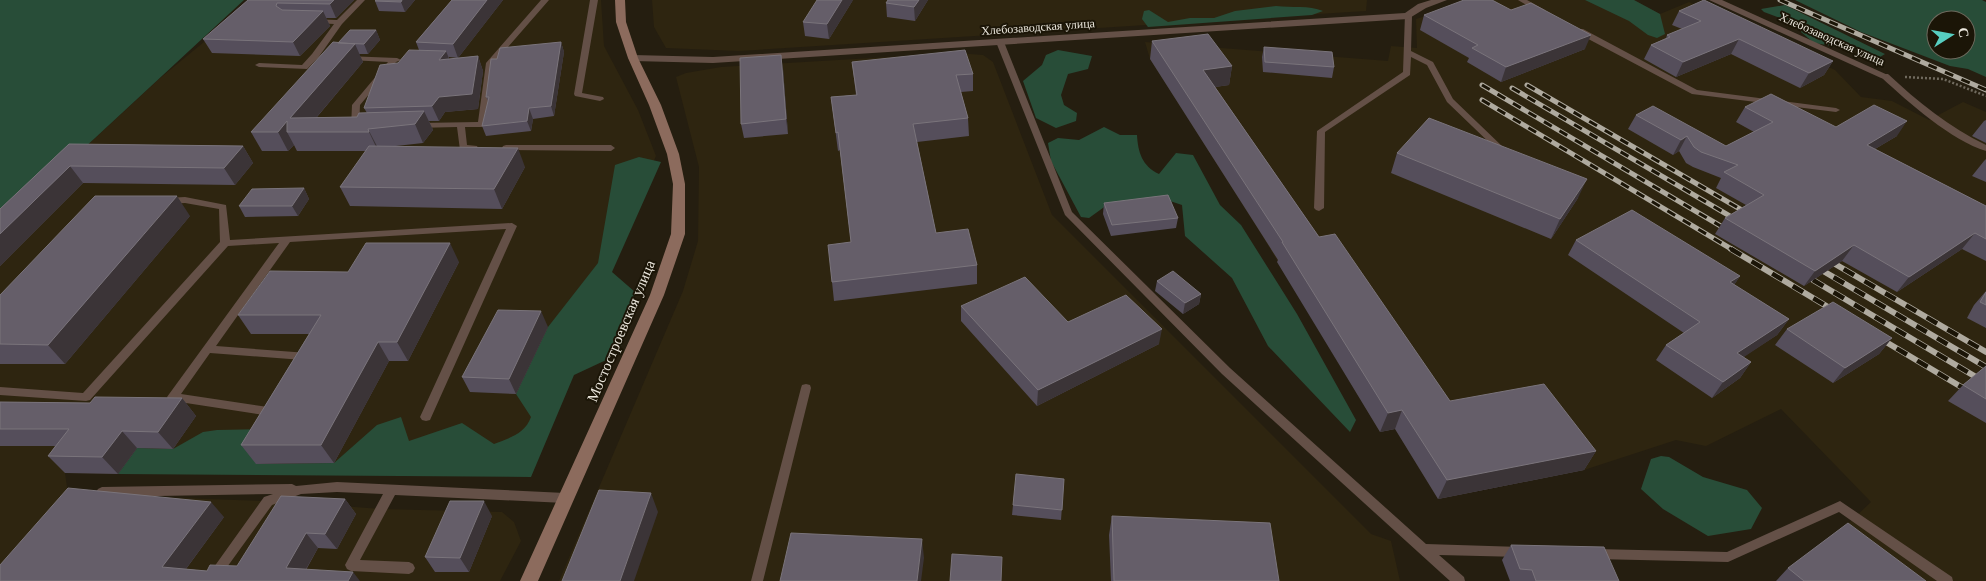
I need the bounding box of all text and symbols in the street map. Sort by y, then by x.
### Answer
street label: Хлебозаводская улица [1777,9,1888,69]
north arrow [1926,10,1976,60]
street label: Хлебозаводская улица [981,16,1096,38]
text: С [1955,26,1972,39]
street label: Мостостроевская улица [584,258,658,404]

